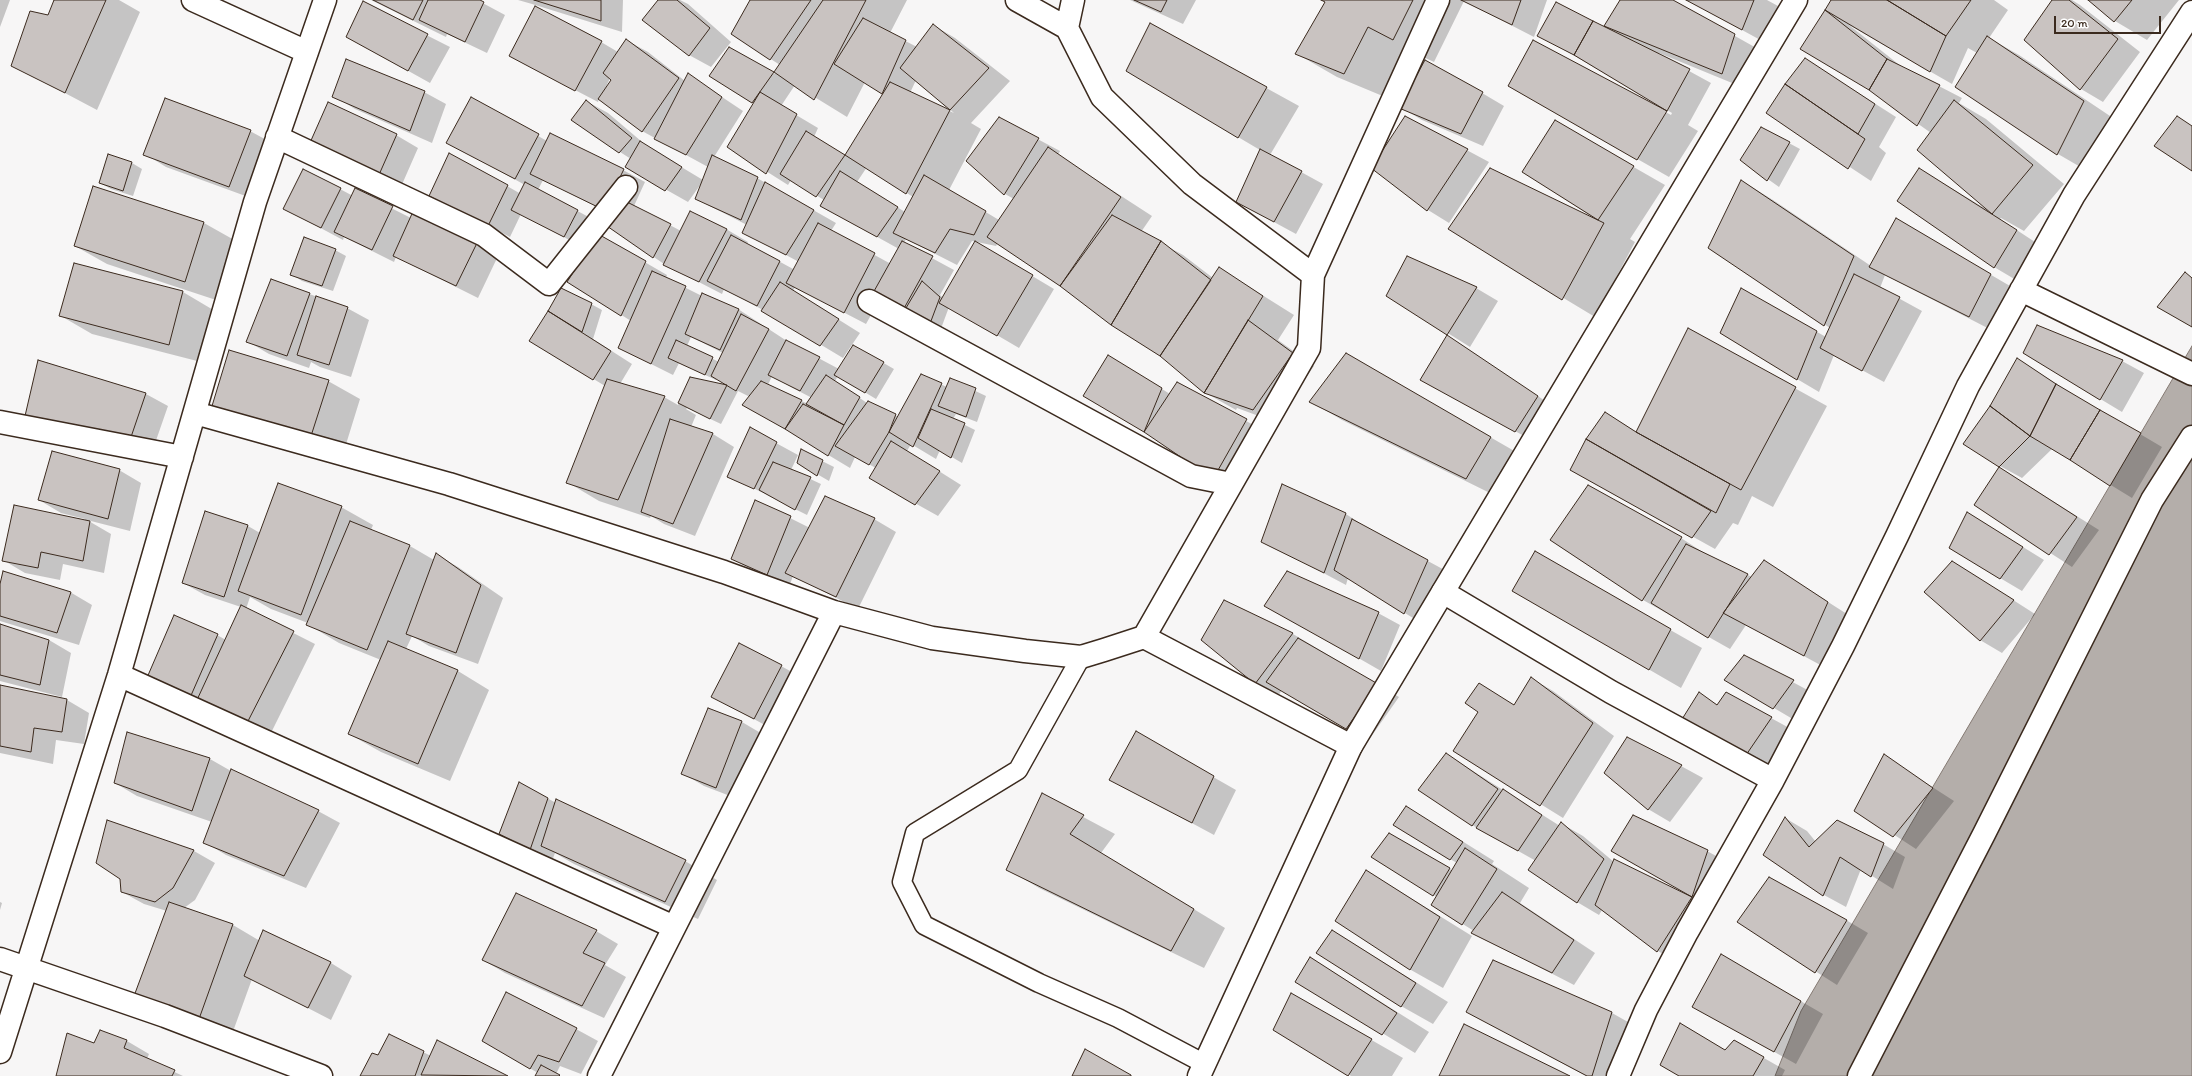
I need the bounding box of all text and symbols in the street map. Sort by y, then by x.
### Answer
scale bar [2056,8,2163,34]
text: 20 m [2061,16,2088,30]

